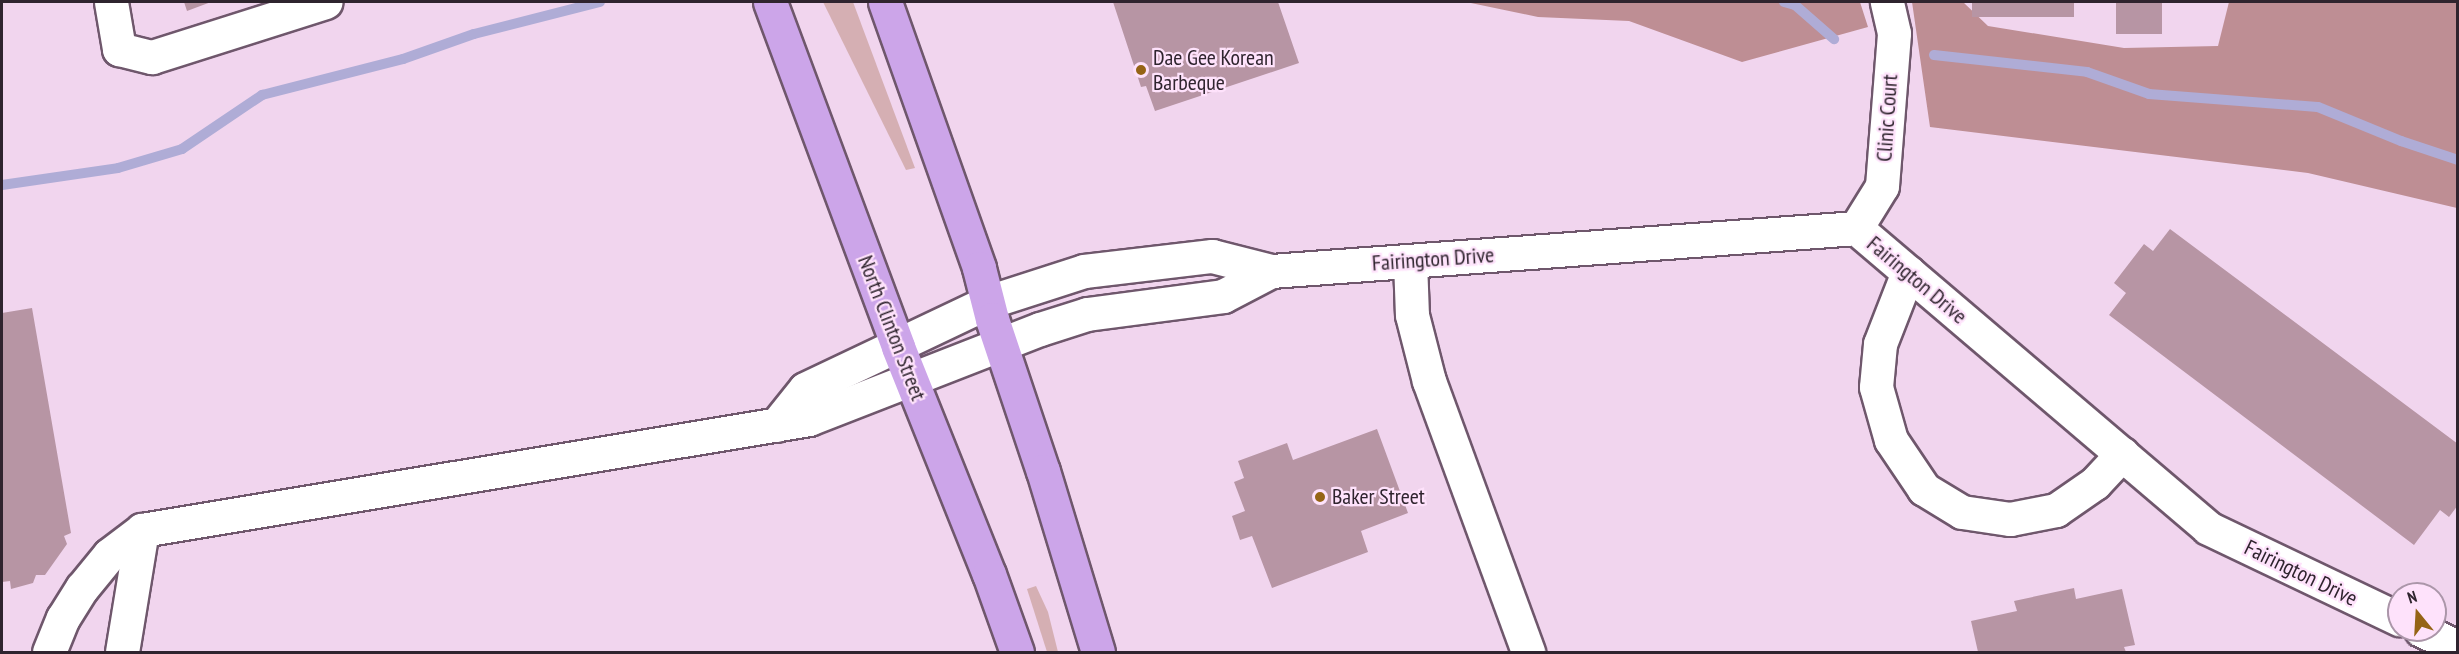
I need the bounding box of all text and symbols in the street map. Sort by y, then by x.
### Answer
place label: Dae Gee Korean Barbeque [1153,44,1274,96]
marker: Dae Gee Korean Barbeque [1134,63,1148,77]
street label: Clinic Court [1871,73,1903,163]
street label: Fairington Drive [1862,231,1972,329]
street label: Fairington Drive [1371,242,1495,276]
street label: North Clinton Street [852,252,932,404]
place label: Baker Street [1332,484,1425,510]
marker: Baker Street [1313,490,1327,504]
street label: Fairington Drive [2240,534,2362,612]
north arrow [2387,582,2447,642]
text: N [2405,586,2419,608]

